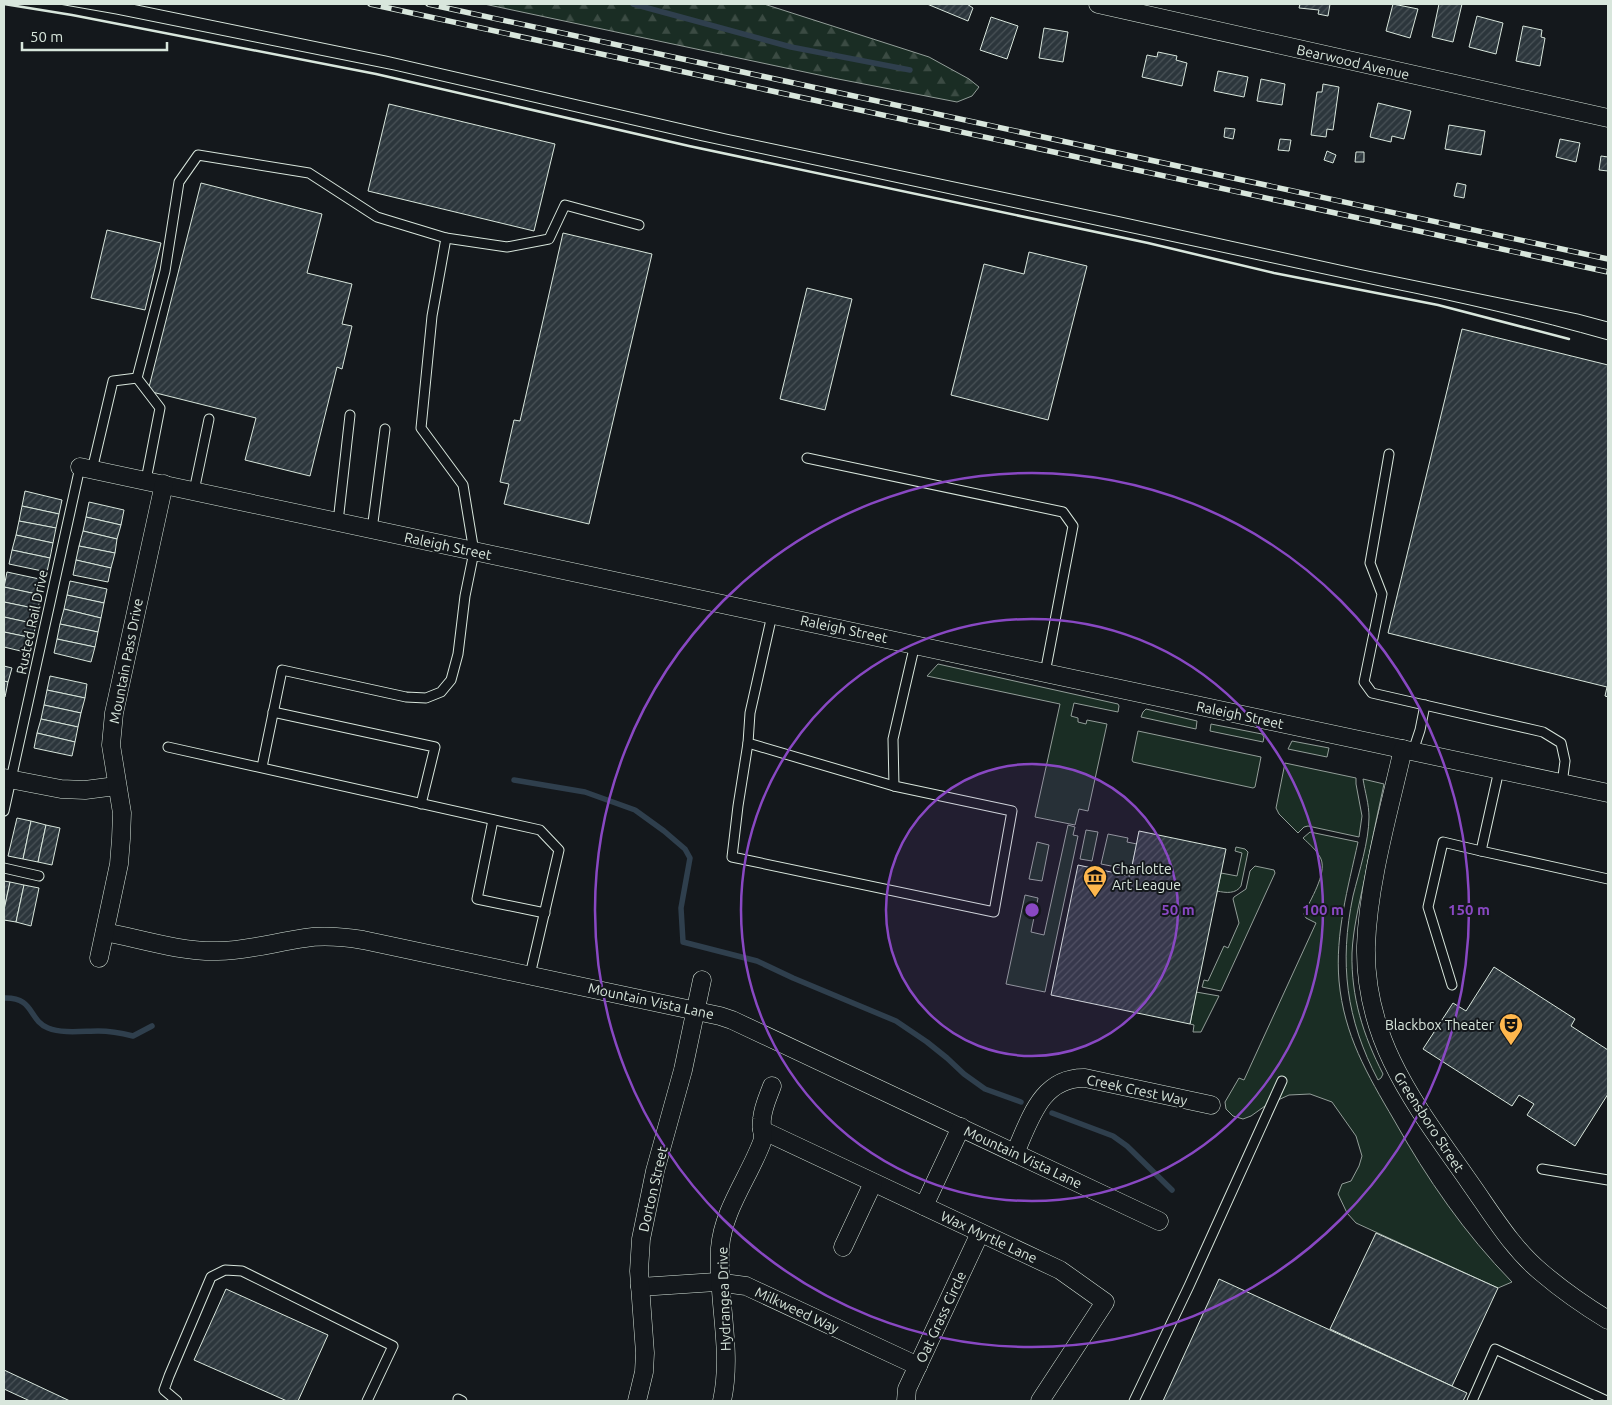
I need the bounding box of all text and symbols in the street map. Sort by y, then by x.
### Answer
scale bar [22,20,168,52]
text: 50 m [30,28,63,45]
street label: Bearwood Avenue [1295,41,1411,83]
street label: Raleigh Street [403,529,494,563]
street label: Rusted Rail Drive [13,568,51,676]
street label: Mountain Pass Drive [106,597,146,725]
street label: Raleigh Street [799,612,890,646]
street label: Raleigh Street [1195,698,1286,732]
place label: Charlotte Art League [1112,861,1181,893]
museum icon: Charlotte Art League [1082,864,1108,898]
centre of rings [1023,901,1041,919]
text: 50 m [1161,901,1195,918]
text: 100 m [1302,901,1344,918]
text: 150 m [1448,901,1490,918]
street label: Mountain Vista Lane [587,980,715,1022]
theatre icon: Blackbox Theater [1498,1012,1524,1046]
place label: Blackbox Theater [1385,1017,1495,1033]
street label: Greensboro Street [1391,1069,1468,1176]
street label: Creek Crest Way [1085,1072,1189,1109]
street label: Mountain Vista Lane [961,1123,1085,1191]
street label: Dorton Street [635,1144,671,1233]
street label: Wax Myrtle Lane [938,1208,1040,1266]
street label: Hydrangea Drive [714,1247,734,1351]
street label: Oat Grass Circle [913,1269,969,1365]
street label: Milkweed Way [753,1284,842,1337]

